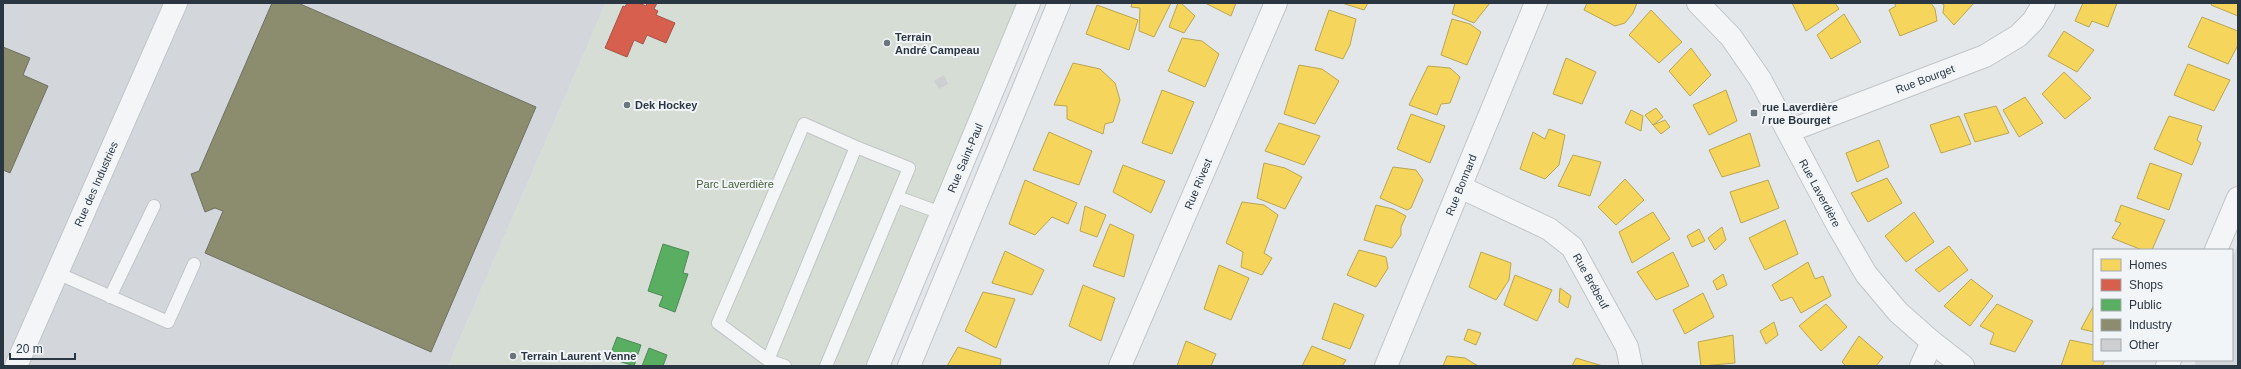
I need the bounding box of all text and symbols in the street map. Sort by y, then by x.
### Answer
place label: Terrain André Campeau [895,31,979,56]
marker: Terrain André Campeau [882,38,892,48]
street label: Rue Bourget [1894,62,1956,96]
place label: Dek Hockey [635,99,698,111]
marker: Dek Hockey [622,100,632,110]
place label: rue Laverdière / rue Bourget [1762,101,1838,126]
marker: rue Laverdière / rue Bourget [1749,108,1759,118]
street label: Rue Saint-Paul [945,122,985,194]
street label: Rue des Industries [72,139,120,228]
street label: Rue Bonnard [1443,153,1479,217]
street label: Rue Rivest [1182,157,1214,211]
street label: Rue Laverdière [1797,157,1843,229]
park label: Parc Laverdière [696,178,774,190]
legend [2093,249,2233,361]
street label: Rue Brébeuf [1571,251,1612,312]
text: Homes [2129,258,2167,272]
text: Shops [2129,278,2163,292]
text: Public [2129,298,2162,312]
text: Industry [2129,318,2172,332]
scale bar [10,335,75,361]
text: Other [2129,338,2159,352]
text: 20 m [16,342,43,356]
place label: Terrain Laurent Venne [521,350,636,362]
marker: Terrain Laurent Venne [508,351,518,361]

